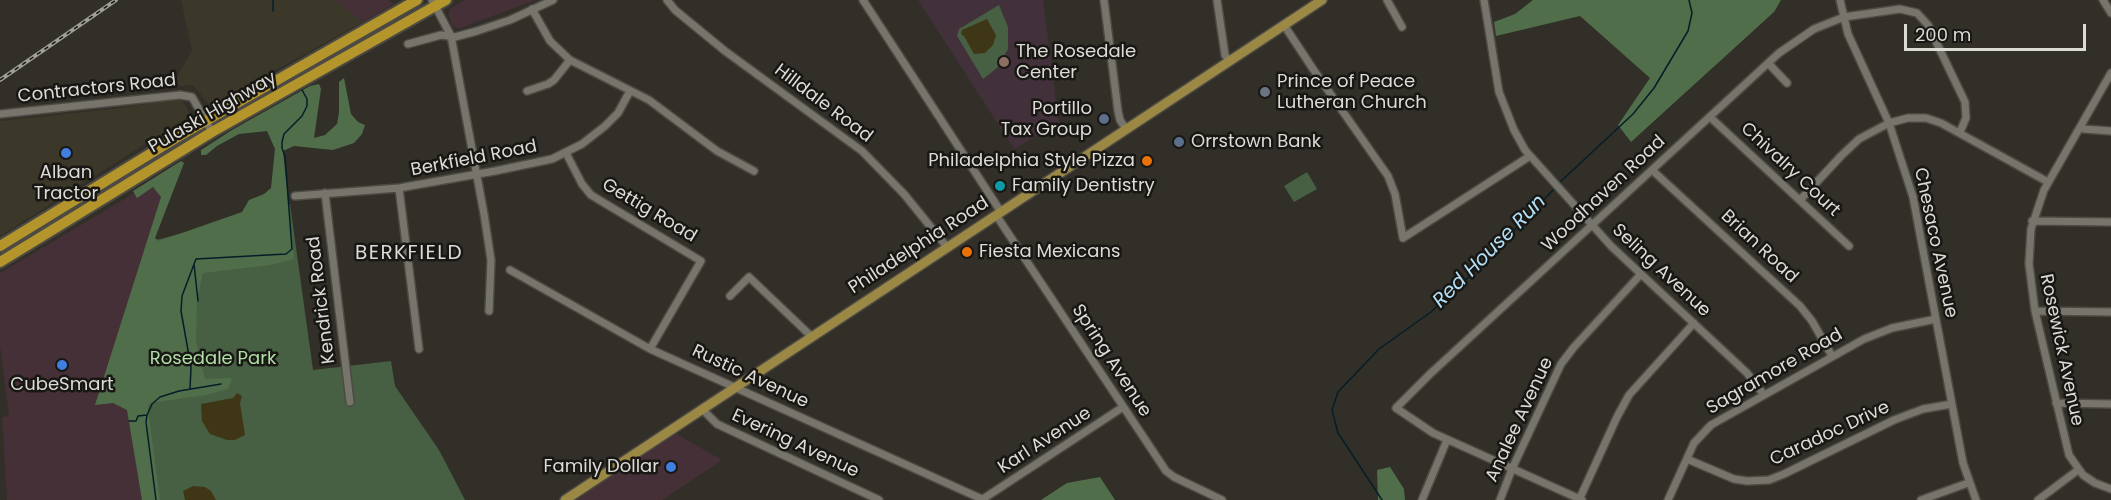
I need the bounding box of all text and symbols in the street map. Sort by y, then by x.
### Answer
scale bar [1907,12,2088,50]
text: 200 m [1915,22,1971,47]
place label: The Rosedale Center [1016,41,1136,84]
marker: The Rosedale Center [997,55,1011,69]
street label: Hilldale Road [770,60,876,148]
street label: Pulaski Highway [145,68,281,158]
street label: Contractors Road [17,70,177,108]
place label: Prince of Peace Lutheran Church [1277,71,1427,113]
marker: Prince of Peace Lutheran Church [1258,85,1272,99]
place label: Portillo Tax Group [1001,98,1092,140]
marker: Portillo Tax Group [1097,112,1111,126]
street label: Chivalry Court [1736,118,1844,222]
place label: Orrstown Bank [1191,131,1321,153]
street label: Woodhaven Road [1538,131,1670,257]
marker: Orrstown Bank [1172,135,1186,149]
street label: Berkfield Road [409,136,539,182]
marker: Alban Tractor [59,146,73,160]
place label: Philadelphia Style Pizza [928,150,1135,172]
marker: Philadelphia Style Pizza [1140,154,1154,168]
place label: Alban Tractor [34,162,98,204]
street label: Chesaco Avenue [1909,166,1961,320]
street label: Gettig Road [598,174,700,248]
place label: Family Dentistry [1012,175,1155,197]
marker: Family Dentistry [993,179,1007,193]
water label: Red House Run [1428,190,1552,314]
street label: Philadelphia Road [845,193,993,299]
street label: Brian Road [1716,206,1802,288]
street label: Seling Avenue [1607,220,1715,322]
street label: Kendrick Road [303,235,341,365]
place label: Fiesta Mexicans [979,241,1120,263]
district label: BERKFIELD [355,242,463,266]
marker: Fiesta Mexicans [960,245,974,259]
street label: Rosewick Avenue [2034,272,2088,428]
street label: Spring Avenue [1067,301,1155,421]
street label: Sagramore Road [1703,324,1847,420]
street label: Rustic Avenue [688,341,812,413]
park label: Rosedale Park [150,348,276,370]
street label: Analee Avenue [1482,354,1558,486]
marker: CubeSmart [55,358,69,372]
place label: CubeSmart [10,374,114,396]
street label: Caradoc Drive [1767,397,1893,471]
street label: Karl Avenue [994,403,1096,479]
street label: Evering Avenue [728,405,862,483]
place label: Family Dollar [543,456,659,478]
marker: Family Dollar [664,460,678,474]

